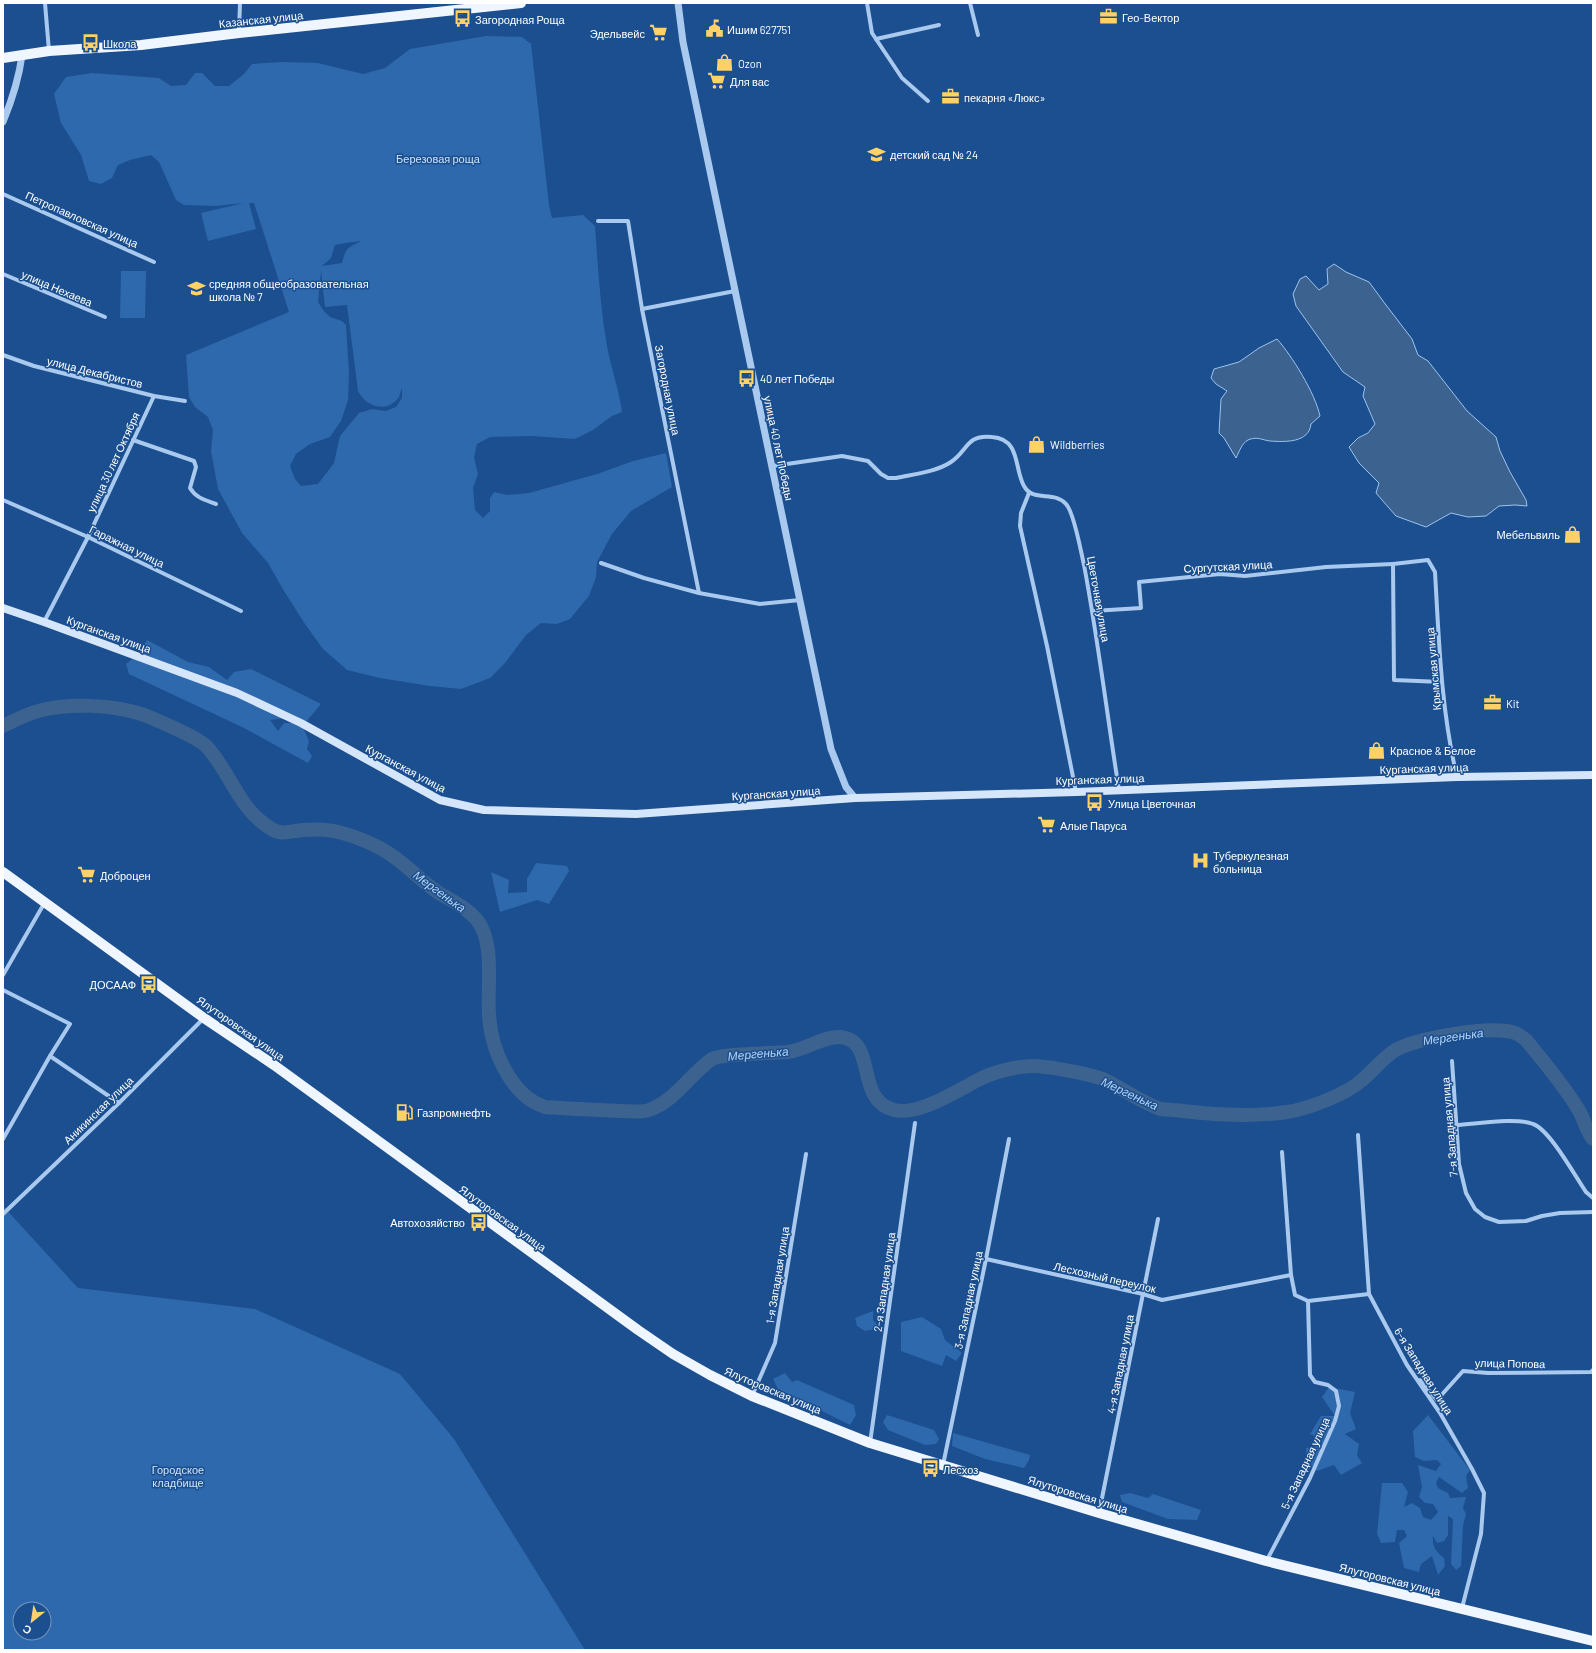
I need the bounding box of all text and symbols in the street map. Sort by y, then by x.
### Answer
office icon: Гео-Вектор [1099,7,1119,27]
street label: Казанская улица [218,8,305,30]
bus stop icon: Загородная Роща [452,9,472,29]
place label: Гео-Вектор [1122,11,1179,24]
place label: Загородная Роща [475,13,565,26]
public building icon: Ишим 627751 [704,19,724,39]
supermarket icon: Эдельвейс [648,23,668,43]
place label: Ишим 627751 [727,23,791,36]
place label: Эдельвейс [590,27,646,40]
bus stop icon: Школа [80,33,100,53]
place label: Школа [103,37,137,50]
shop icon: Ozon [715,53,735,73]
place label: Ozon [738,57,762,70]
supermarket icon: Для вас [707,71,727,91]
place label: Для вас [730,75,770,88]
office icon: пекарня «Люкс» [941,87,961,107]
place label: пекарня «Люкс» [964,91,1045,104]
school or university icon: детский сад № 24 [867,144,887,164]
place label: детский сад № 24 [890,148,978,161]
park label: Березовая роща [396,152,481,165]
street label: Петропавловская улица [24,188,141,250]
street label: улица Нехаева [20,267,95,309]
place label: средняя общеобразовательная школа № 7 [209,277,369,303]
school or university icon: средняя общеобразовательная школа № 7 [186,279,206,299]
street label: Загородная улица [653,344,683,437]
street label: улица Декабристов [46,354,144,390]
bus stop icon: 40 лет Победы [737,368,757,388]
place label: 40 лет Победы [760,372,834,385]
street label: улица 40 лет Победы [762,394,796,502]
street label: улица 30 лет Октября [84,410,142,514]
shop icon: Wildberries [1027,434,1047,454]
place label: Wildberries [1050,438,1105,451]
street label: Гаражная улица [87,522,167,570]
shop icon: Мебельвиль [1563,524,1583,544]
place label: Мебельвиль [1497,528,1560,541]
street label: Цветочная улица [1085,555,1113,644]
street label: Сургутская улица [1183,557,1274,575]
street label: Курганская улица [65,613,154,656]
street label: Крымская улица [1423,626,1443,711]
office icon: Kit [1483,693,1503,713]
place label: Kit [1506,697,1520,710]
shop icon: Красное & Белое [1367,740,1387,760]
street label: Курганская улица [364,741,449,795]
place label: Красное & Белое [1390,744,1476,757]
street label: Курганская улица [1379,760,1470,776]
street label: Курганская улица [1055,771,1146,787]
street label: Курганская улица [731,783,822,803]
bus stop icon: Улица Цветочная [1085,793,1105,813]
place label: Улица Цветочная [1108,797,1196,810]
supermarket icon: Алые Паруса [1037,815,1057,835]
place label: Алые Паруса [1060,819,1128,832]
place label: Туберкулезная больница [1213,849,1289,875]
hospital icon: Туберкулезная больница [1190,851,1210,871]
supermarket icon: Доброцен [77,865,97,885]
water label: Мергенька [411,867,469,916]
place label: Доброцен [100,869,151,882]
bus stop icon: ДОСААФ [139,974,159,994]
place label: ДОСААФ [90,978,136,991]
street label: Ялуторовская улица [195,993,288,1064]
water label: Мергенька [1422,1025,1485,1048]
water label: Мергенька [727,1043,789,1064]
street label: Аникинская улица [61,1073,136,1147]
water label: Мергенька [1099,1074,1161,1113]
street label: 7-я Западная улица [1438,1076,1460,1177]
fuel station icon: Газпромнефть [394,1102,414,1122]
place label: Газпромнефть [417,1106,491,1119]
street label: Ялуторовская улица [457,1182,550,1254]
bus stop icon: Автохозяйство [468,1212,488,1232]
place label: Автохозяйство [390,1216,465,1229]
street label: 1-я Западная улица [763,1225,791,1325]
street label: 2-я Западная улица [871,1231,898,1333]
street label: 3-я Западная улица [951,1249,985,1350]
street label: Лесхозный переулок [1053,1259,1158,1295]
street label: 4-я Западная улица [1104,1313,1136,1415]
street label: 6-я Западная улица [1392,1325,1456,1418]
street label: улица Попова [1475,1356,1546,1370]
street label: Ялуторовская улица [723,1364,824,1417]
street label: 5-я Западная улица [1278,1414,1332,1511]
bus stop icon: Лесхоз [920,1459,940,1479]
park label: Городское кладбище [152,1463,204,1489]
place label: Лесхоз [943,1463,978,1476]
street label: Ялуторовская улица [1026,1473,1130,1516]
street label: Ялуторовская улица [1338,1560,1443,1598]
north arrow [12,1601,52,1641]
text: С [20,1622,33,1638]

